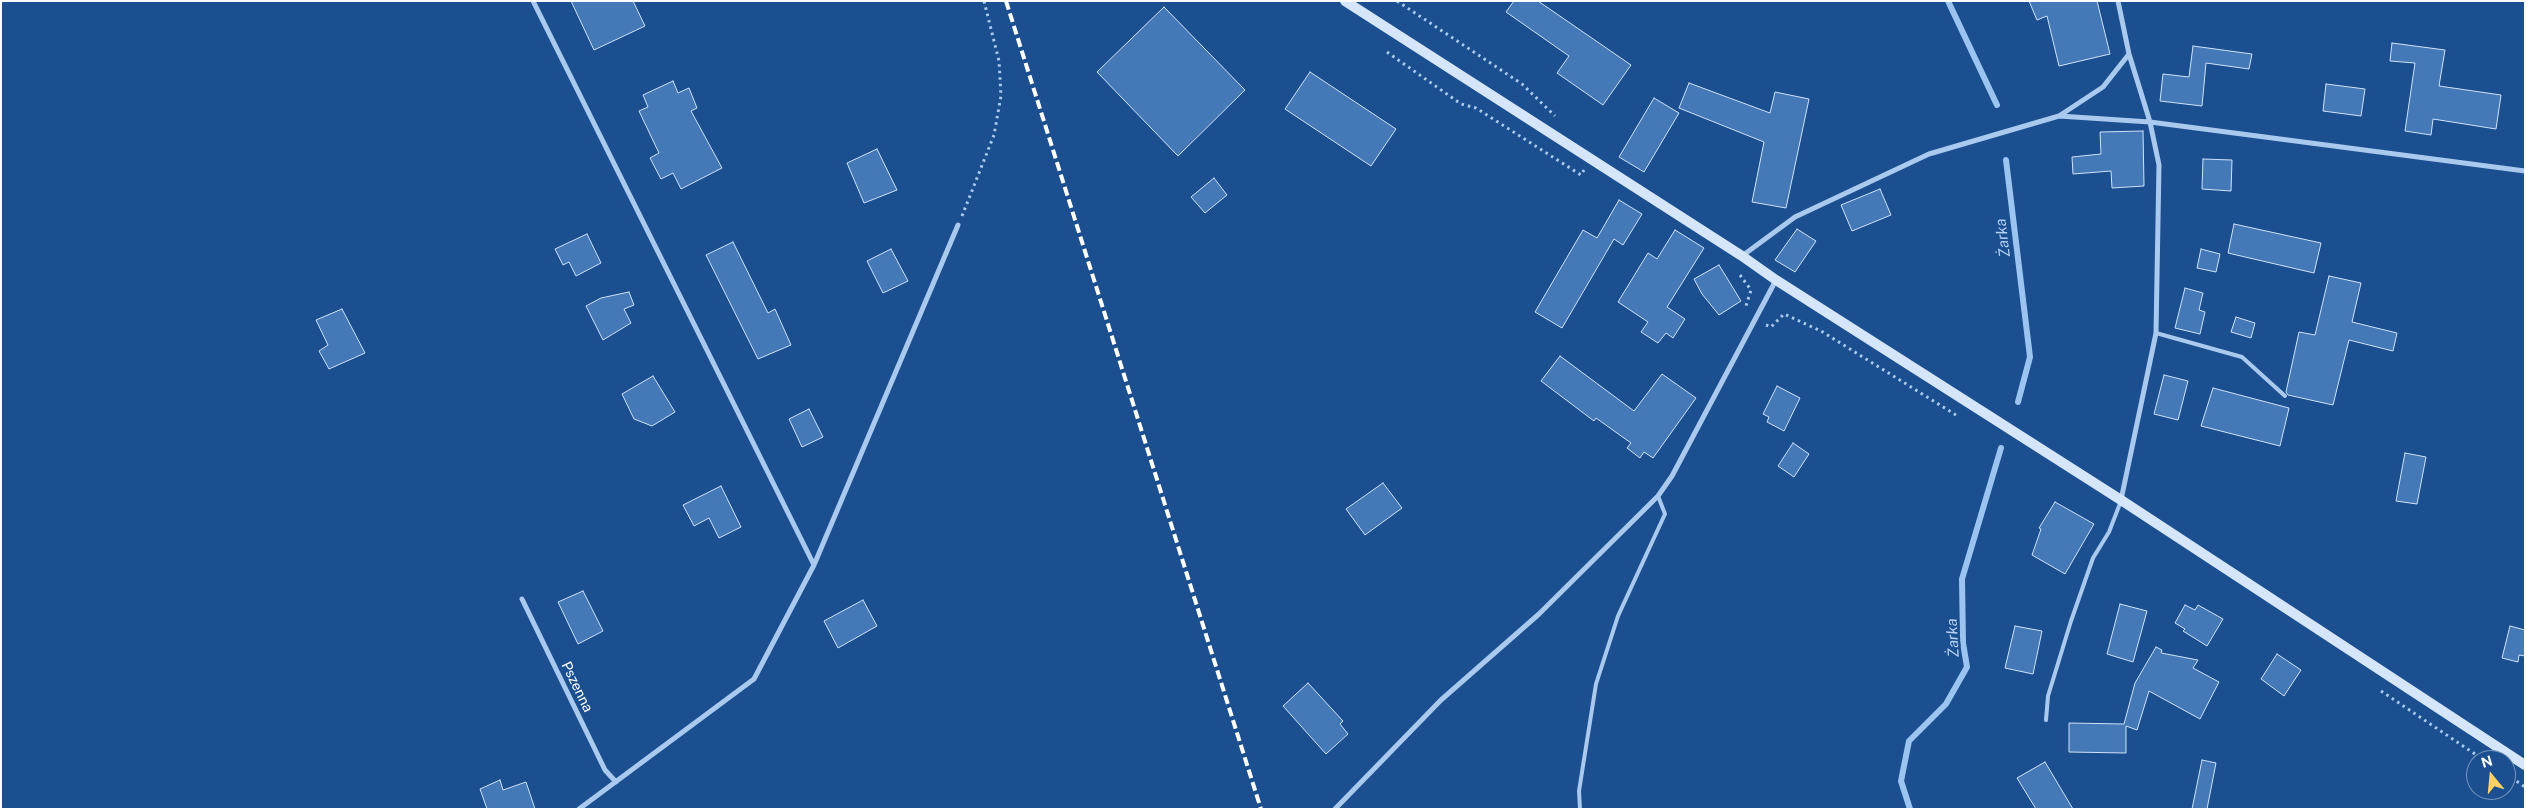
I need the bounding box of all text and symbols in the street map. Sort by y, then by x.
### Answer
water label: Żarka [1992,218,2014,258]
water label: Żarka [1943,618,1963,658]
street label: Pszenna [558,659,596,715]
north arrow [2466,750,2516,800]
text: N [2479,752,2494,771]

